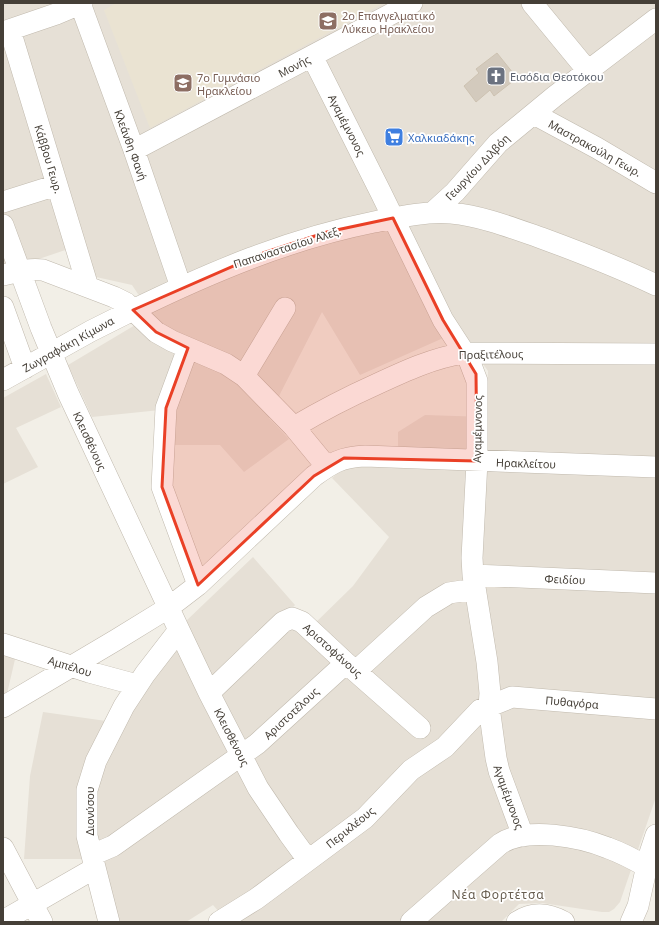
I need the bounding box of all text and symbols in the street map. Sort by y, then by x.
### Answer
place label: 2ο Επαγγελματικό Λύκειο Ηρακλείου [342,8,435,36]
school or university icon: 2ο Επαγγελματικό Λύκειο Ηρακλείου [317,10,339,32]
street label: Μονής [275,51,313,81]
church icon: Εισόδια Θεοτόκου [485,65,507,87]
place label: Εισόδια Θεοτόκου [510,69,603,84]
place label: 7o Γυμνάσιο Ηρακλείου [197,70,261,98]
school or university icon: 7o Γυμνάσιο Ηρακλείου [172,72,194,94]
street label: Αγαμέμνονος [325,91,369,159]
street label: Κλεάνθη Φανή [111,107,151,183]
street label: Μαστρακούλη Γεωρ. [546,116,644,180]
street label: Κάββου Γεωρ. [31,123,67,195]
supermarket icon: Χαλκιαδάκης [383,126,405,148]
place label: Χαλκιαδάκης [408,130,474,145]
street label: Γεωργίου Διλβόη [442,131,512,203]
street label: Παπαναστασίου Αλεξ. [231,223,343,271]
street label: Ζωγραφάκη Κίμωνα [20,313,117,375]
street label: Πραξιτέλους [459,346,523,362]
street label: Αγαμέμνονος [469,395,485,463]
street label: Κλεισθένους [70,409,110,473]
street label: Ηρακλείτου [496,454,556,472]
street label: Φειδίου [544,571,586,587]
street label: Αριστοφάνους [300,619,366,681]
street label: Αμπέλου [46,652,94,680]
street label: Αριστοτέλους [260,684,322,742]
street label: Πυθαγόρα [545,692,600,712]
street label: Κλεισθένους [211,705,253,769]
street label: Αγαμέμνονος [490,763,528,831]
street label: Διονύσου [82,787,97,835]
street label: Περικλέους [322,803,378,851]
district label: Νέα Φορτέτσα [451,886,545,903]

